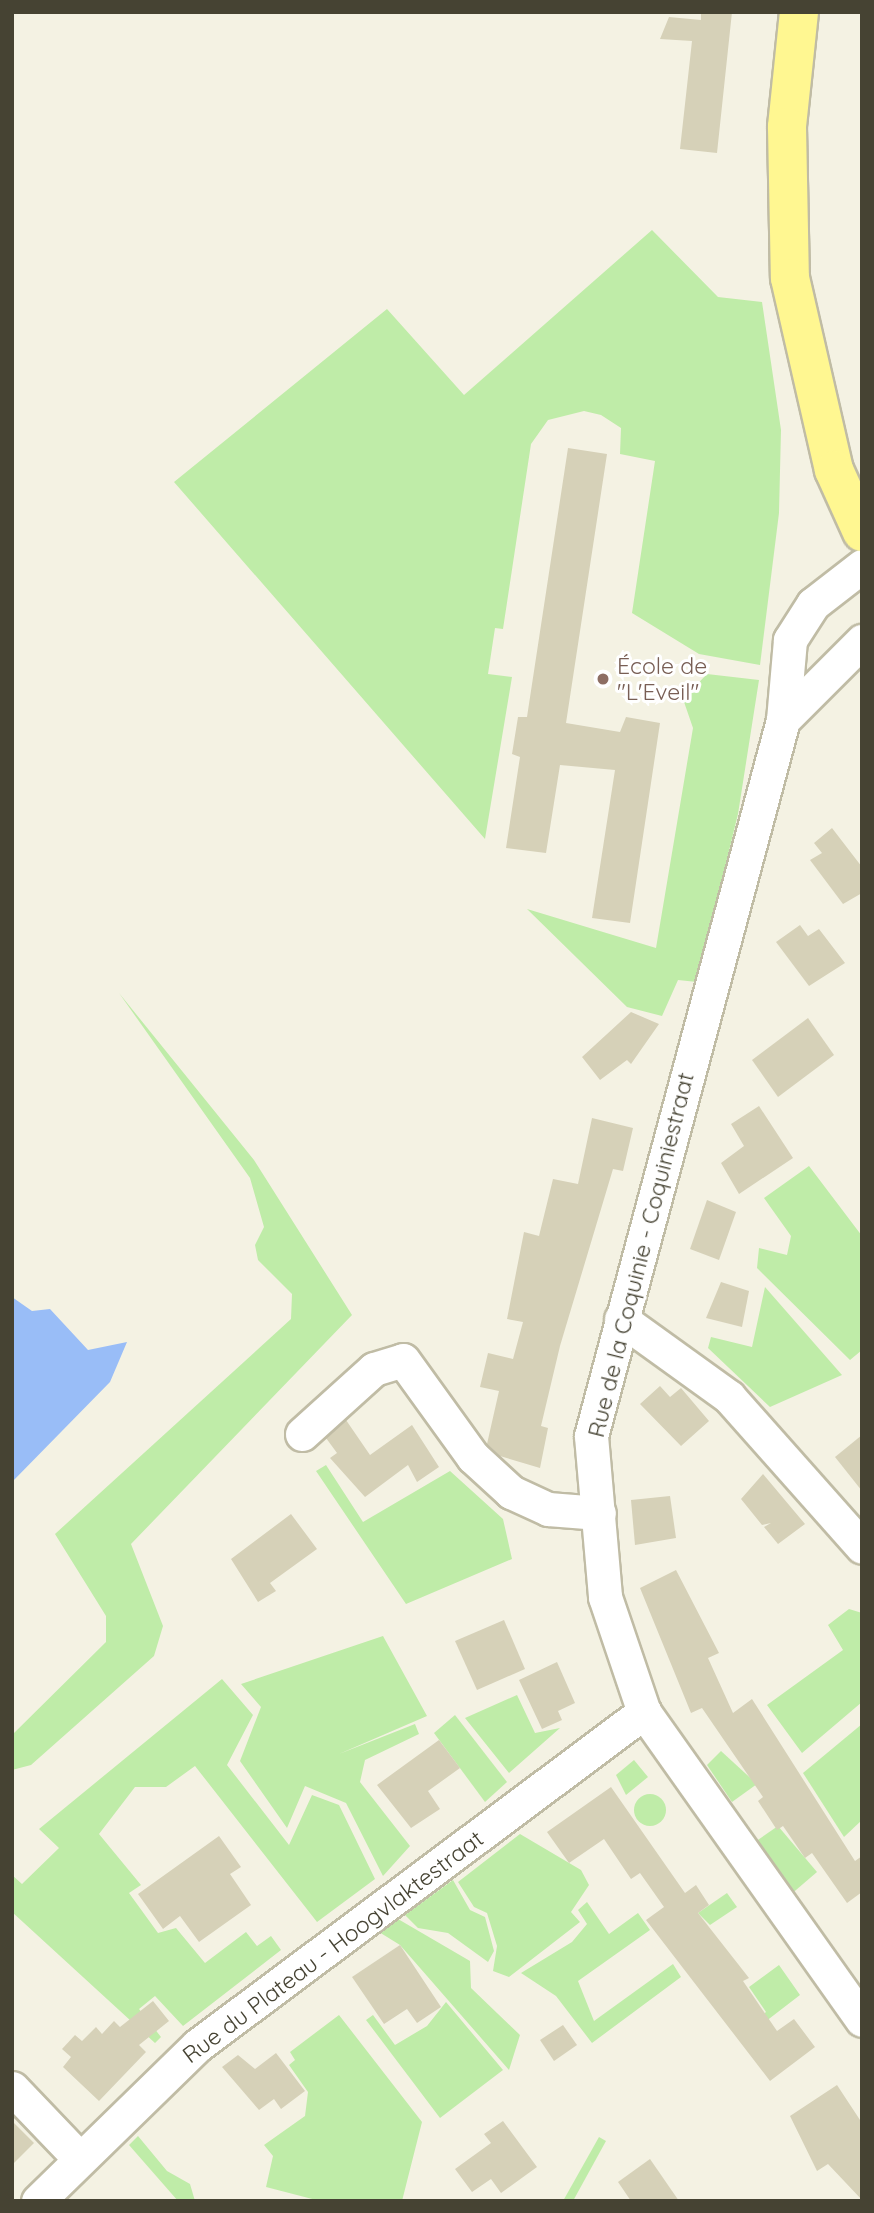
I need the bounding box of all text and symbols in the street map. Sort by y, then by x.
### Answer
place label: École de "L'Eveil" [617,652,707,706]
marker: École de "L'Eveil" [595,671,611,687]
street label: Rue de la Coquinie - Coquiniestraat [582,1070,700,1440]
street label: Rue du Plateau - Hoogvlaktestraat [177,1825,489,2069]

